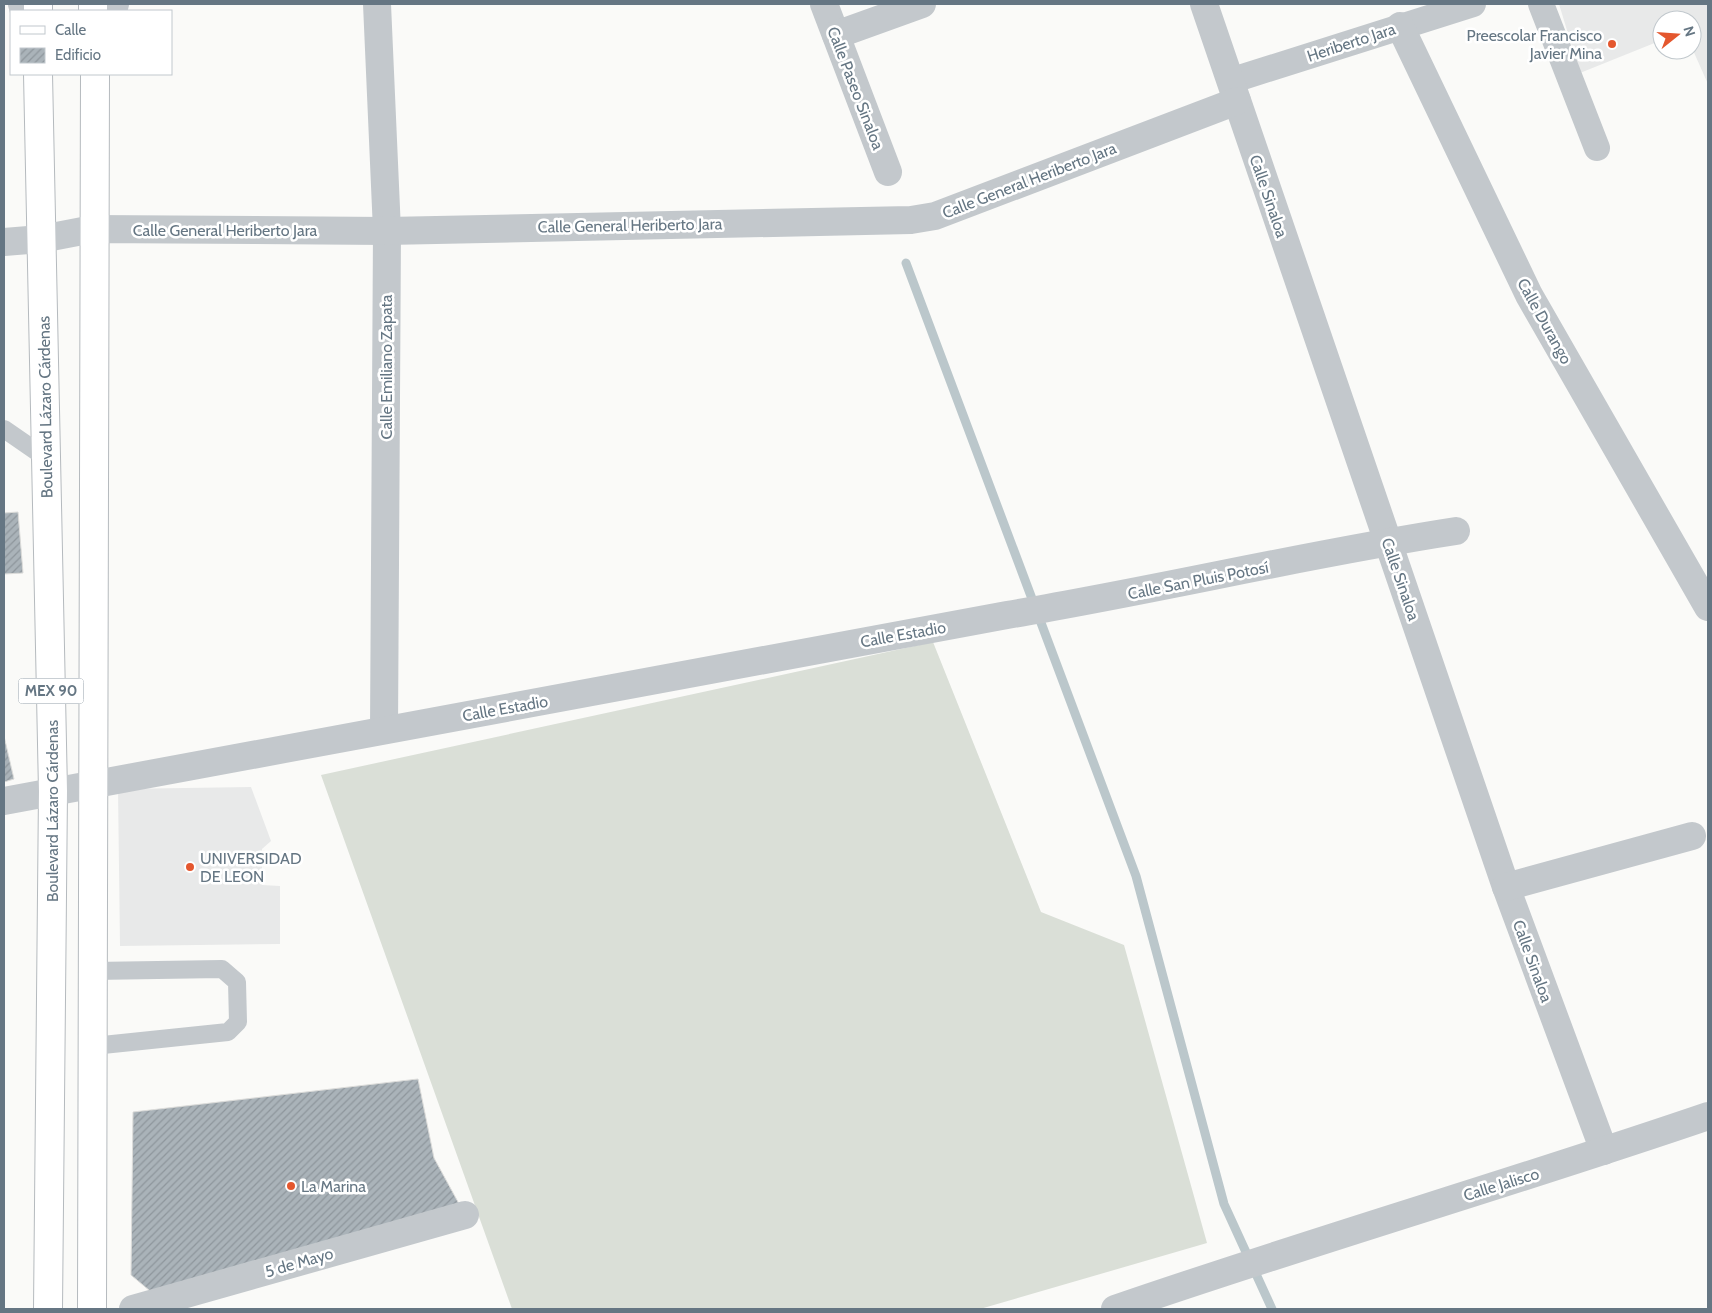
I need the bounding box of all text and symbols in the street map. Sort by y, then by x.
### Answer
legend [10,10,172,75]
north arrow [1652,10,1702,60]
street label: Heriberto Jara [1305,19,1398,66]
text: Calle [55,21,86,39]
street label: Calle Paseo Sinaloa [823,24,888,153]
text: N [1679,24,1699,39]
place label: Preescolar Francisco Javier Mina [1467,26,1602,63]
marker: Preescolar Francisco Javier Mina [1606,38,1618,50]
text: Edificio [55,46,101,64]
street label: Calle General Heriberto Jara [940,138,1119,222]
street label: Calle Sinaloa [1246,152,1292,240]
street label: Calle General Heriberto Jara [538,214,723,237]
street label: Calle General Heriberto Jara [133,221,318,240]
street label: Calle Durango [1513,275,1576,368]
street label: Calle Emiliano Zapata [377,294,396,439]
street label: Boulevard Lázaro Cárdenas [34,315,57,498]
street label: Calle Sinaloa [1378,535,1424,623]
street label: Calle San Pluis Potosí [1126,557,1271,603]
street label: Calle Estadio [859,618,947,651]
road number: MEX 90 [18,678,84,704]
street label: Calle Estadio [461,692,549,725]
street label: Boulevard Lázaro Cárdenas [43,720,62,902]
place label: UNIVERSIDAD DE LEON [200,849,302,886]
marker: UNIVERSIDAD DE LEON [184,861,196,873]
street label: Calle Sinaloa [1509,917,1556,1005]
street label: Calle Jalisco [1461,1164,1541,1205]
place label: La Marina [301,1177,366,1196]
marker: La Marina [285,1180,297,1192]
street label: 5 de Mayo [263,1244,336,1281]

